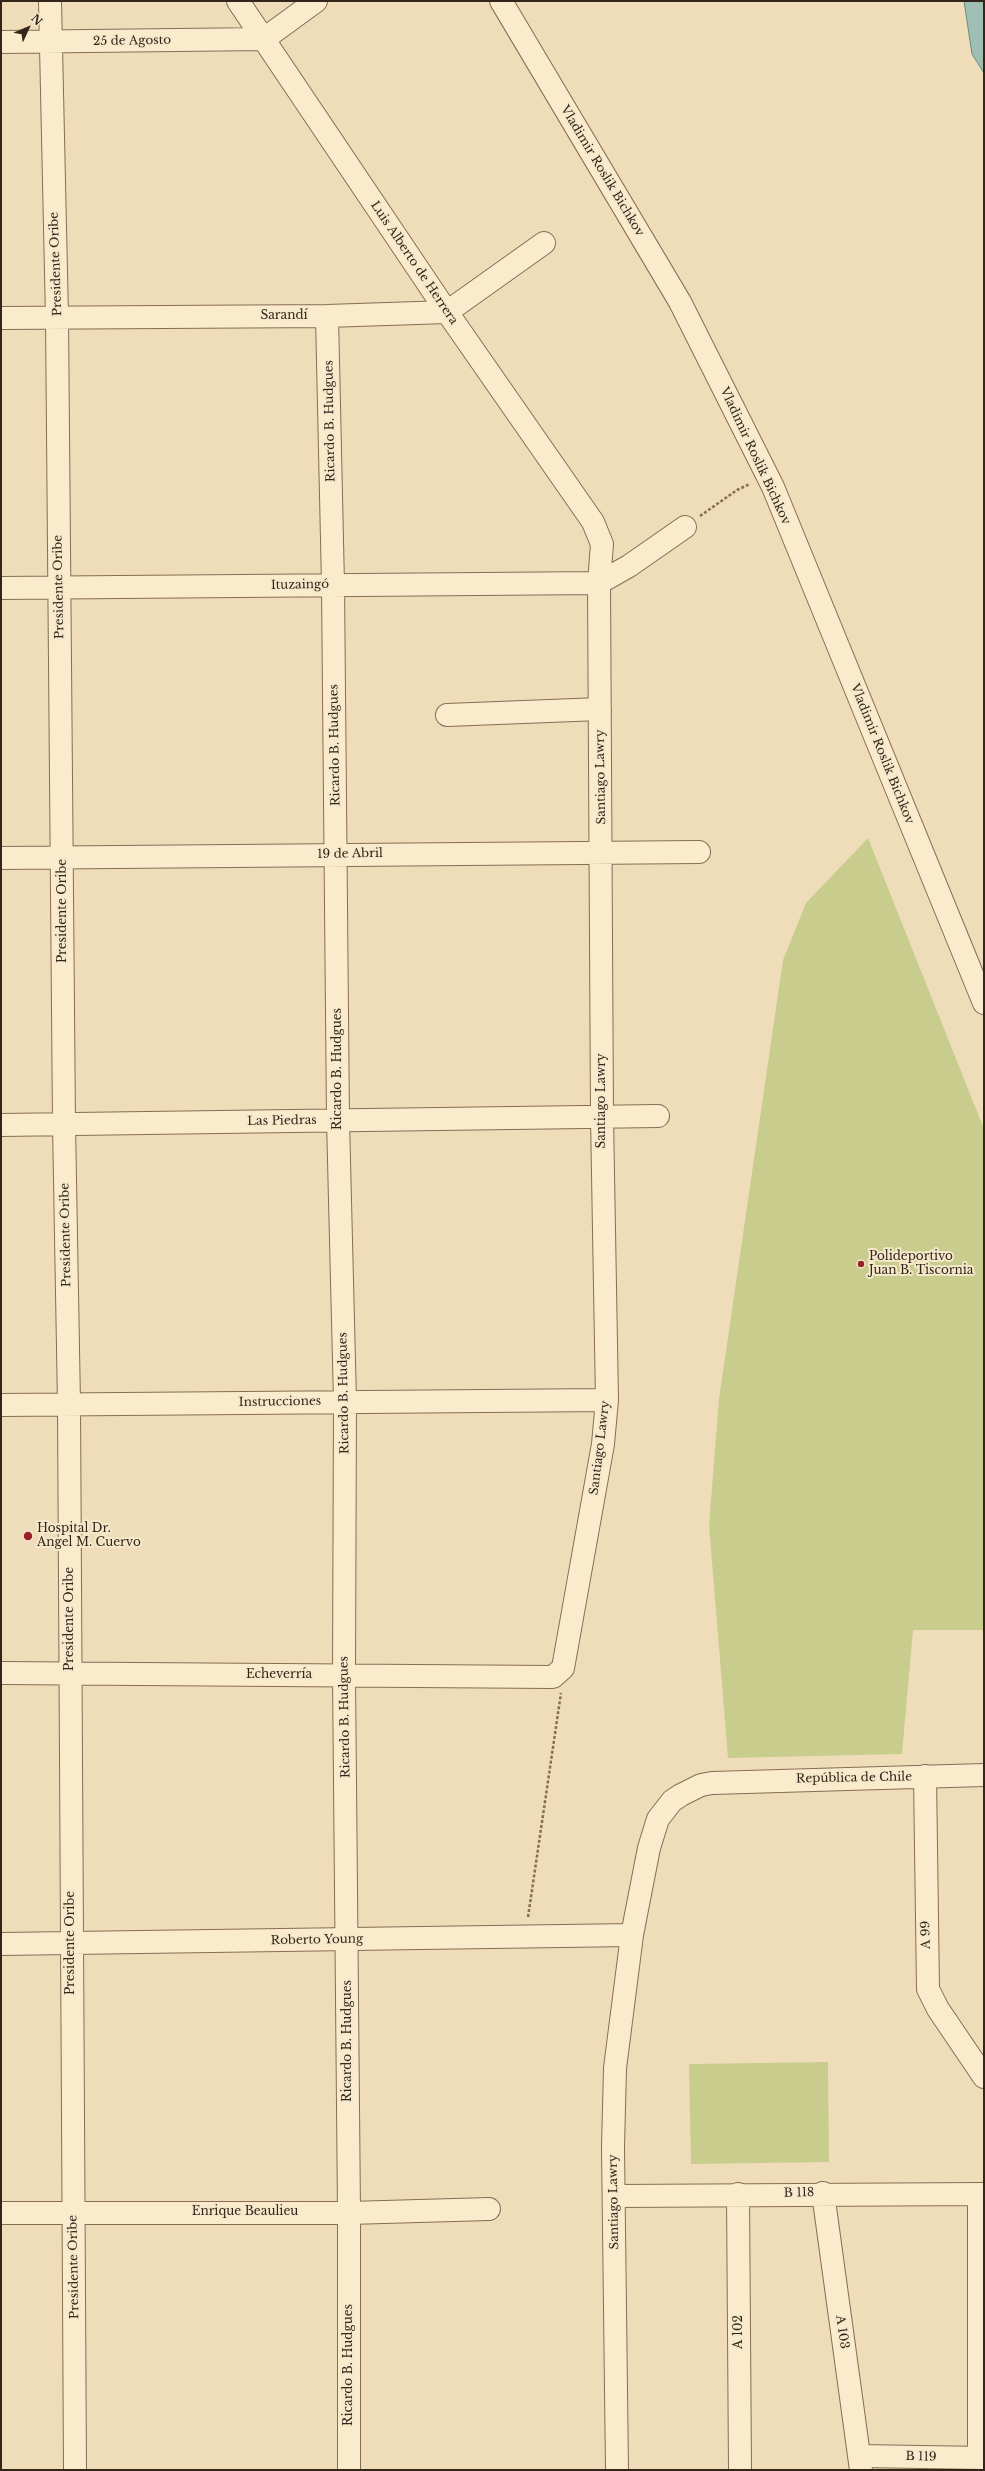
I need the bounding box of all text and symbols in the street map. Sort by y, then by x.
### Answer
north arrow [8,8,48,48]
text: N [28,11,45,28]
street label: 25 de Agosto [93,33,171,49]
street label: Vladimir Roslik Bichkov [557,103,647,239]
street label: Luis Alberto de Herrera [367,199,461,327]
street label: Presidente Oribe [47,212,65,316]
street label: Sarandí [260,309,308,323]
street label: Ricardo B. Hudgues [322,360,338,482]
street label: Vladimir Roslik Bichkov [717,385,793,527]
street label: Presidente Oribe [51,535,67,639]
street label: Ituzaingó [271,577,329,593]
street label: Vladimir Roslik Bichkov [847,682,917,826]
street label: Ricardo B. Hudgues [327,684,343,806]
street label: Santiago Lawry [593,729,609,825]
street label: 19 de Abril [317,846,383,862]
street label: Presidente Oribe [56,859,70,963]
street label: Ricardo B. Hudgues [331,1008,345,1130]
street label: Santiago Lawry [595,1053,609,1149]
street label: Las Piedras [247,1113,317,1129]
street label: Presidente Oribe [58,1183,74,1287]
place label: Polideportivo Juan B. Tiscornia [869,1250,974,1278]
marker: Polideportivo Juan B. Tiscornia [856,1259,866,1269]
street label: Ricardo B. Hudgues [336,1332,352,1454]
street label: Instrucciones [239,1394,321,1410]
street label: Santiago Lawry [587,1400,613,1496]
place label: Hospital Dr. Angel M. Cuervo [37,1522,141,1550]
marker: Hospital Dr. Angel M. Cuervo [22,1530,34,1542]
street label: Presidente Oribe [63,1567,77,1671]
street label: Ricardo B. Hudgues [337,1656,353,1778]
street label: Echeverría [246,1668,312,1682]
street label: República de Chile [796,1770,912,1786]
street label: Presidente Oribe [64,1891,78,1995]
street label: A 99 [919,1921,933,1949]
street label: Roberto Young [271,1932,363,1948]
street label: Ricardo B. Hudgues [341,1980,355,2102]
street label: Santiago Lawry [606,2154,622,2250]
street label: B 118 [784,2186,814,2200]
street label: Enrique Beaulieu [192,2205,298,2219]
street label: Presidente Oribe [66,2215,82,2319]
street label: Ricardo B. Hudgues [342,2304,356,2426]
street label: A 103 [833,2314,851,2350]
street label: A 102 [732,2315,746,2349]
street label: B 119 [905,2450,937,2464]

